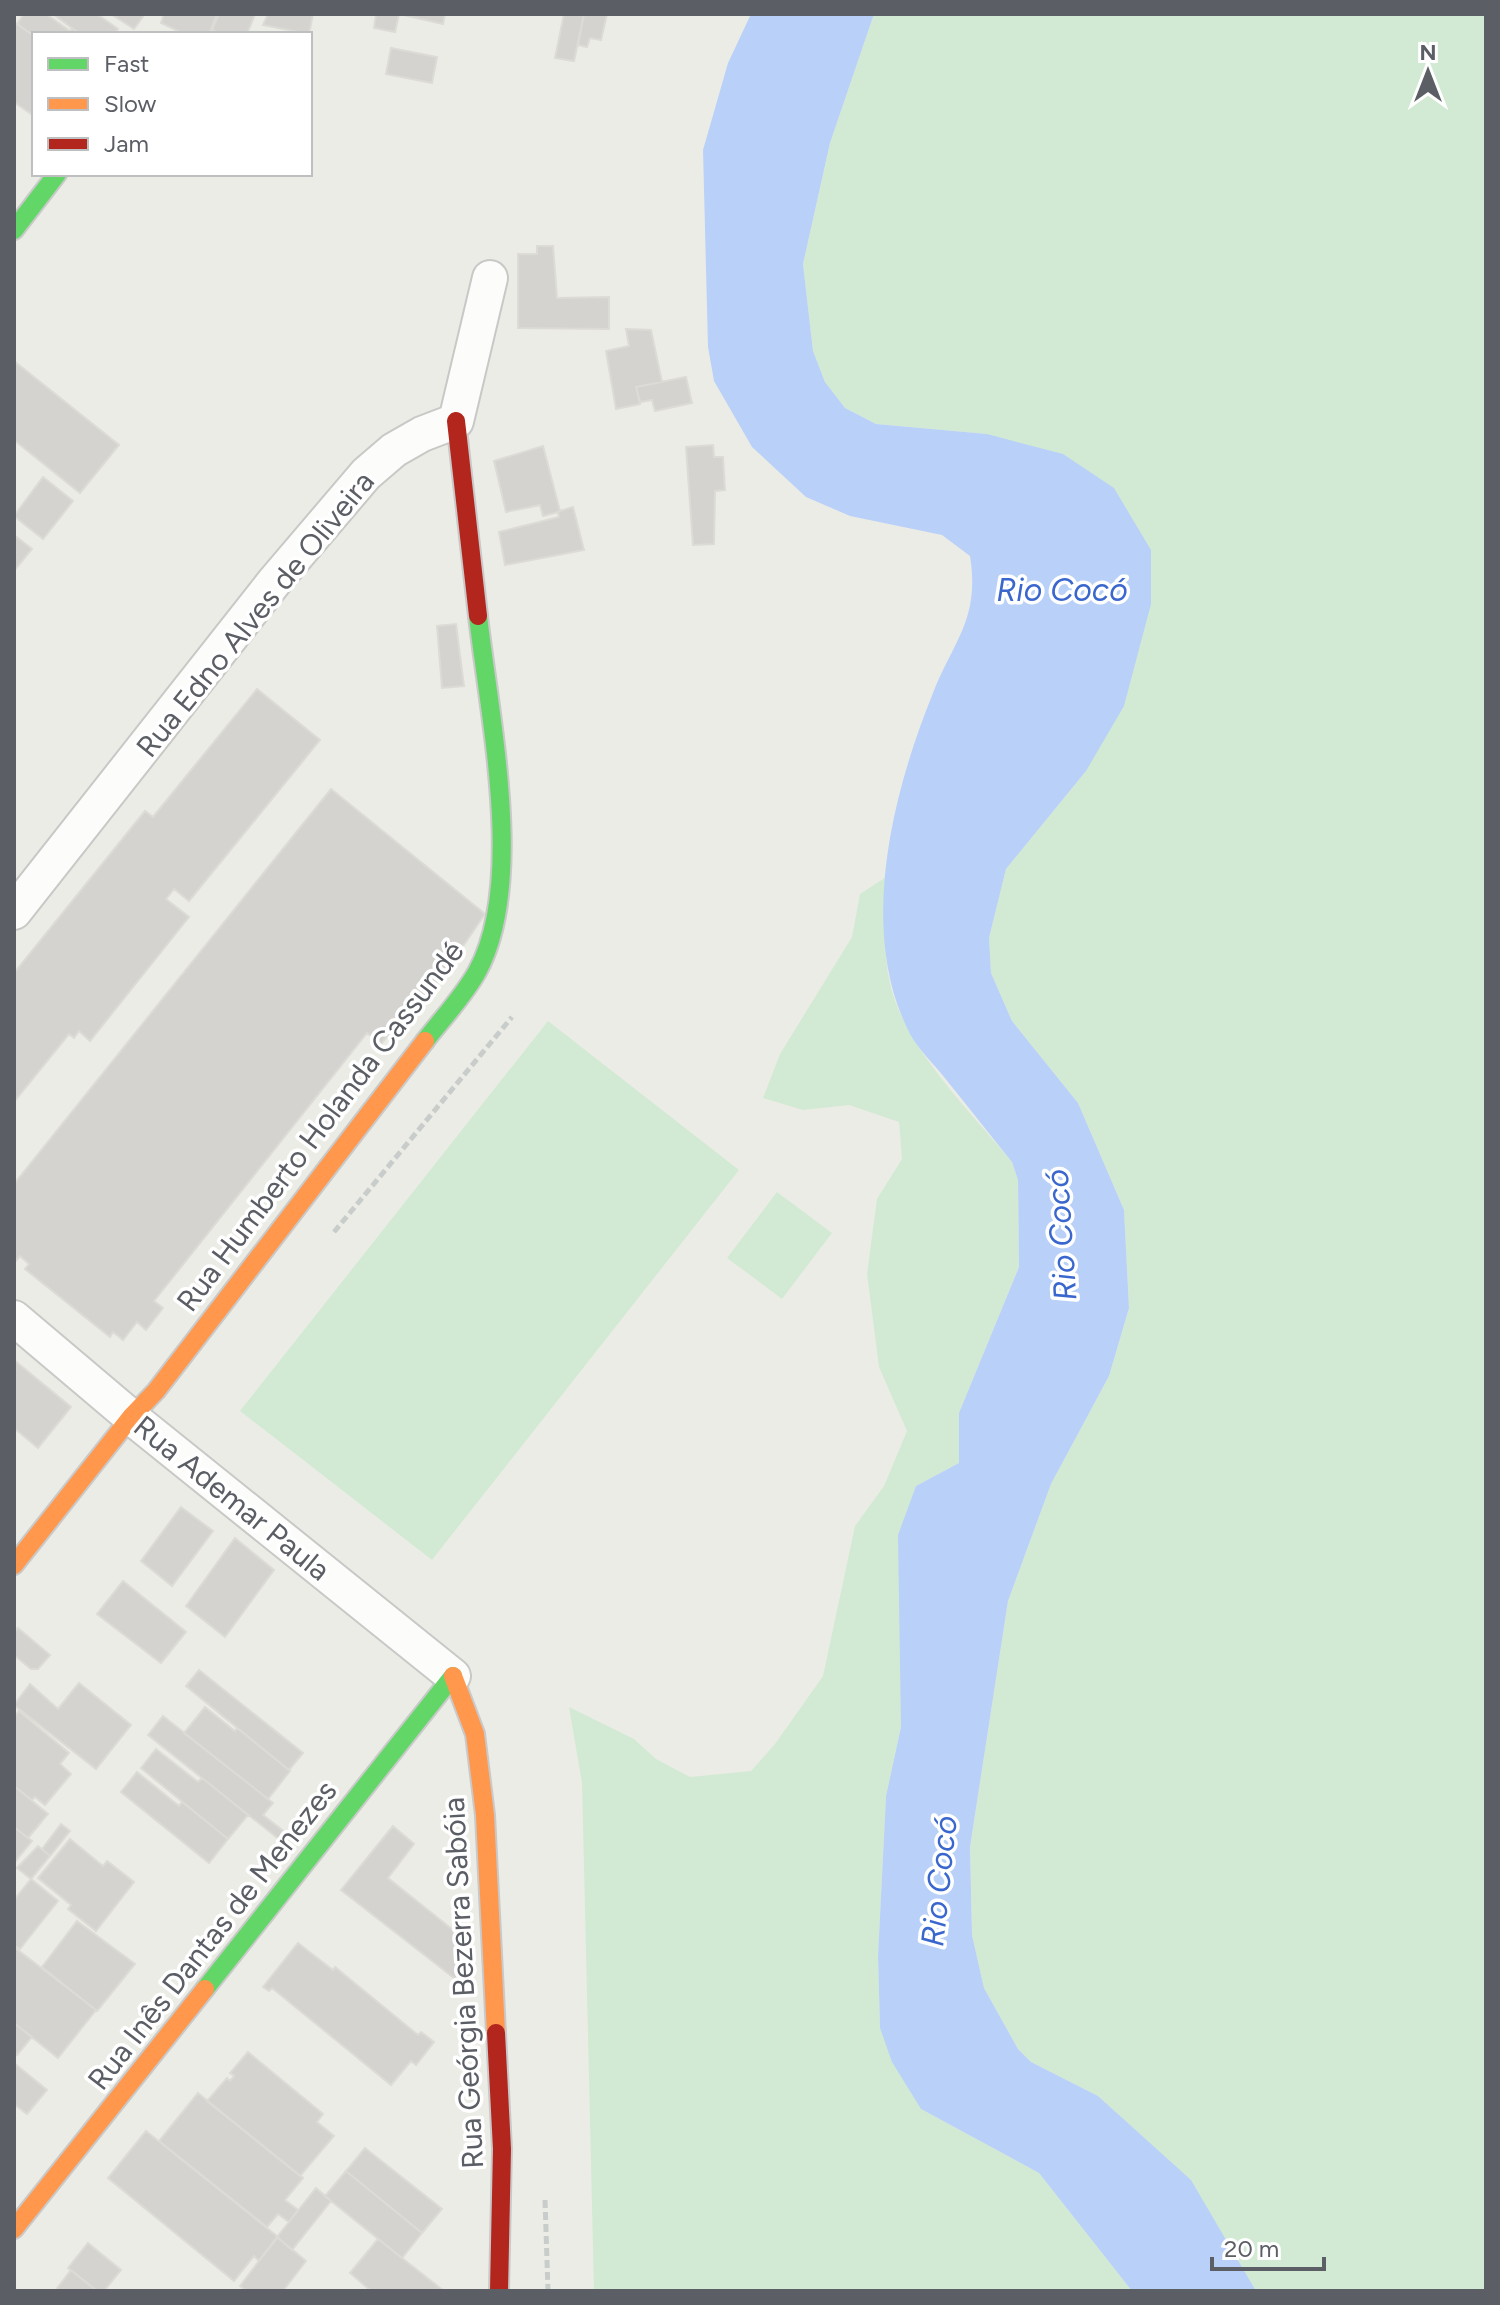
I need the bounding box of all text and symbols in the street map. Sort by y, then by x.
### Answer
legend [32,32,312,176]
north arrow [1388,32,1468,112]
text: N [1419,39,1437,66]
text: Fast [104,49,149,78]
text: Slow [104,89,157,118]
text: Jam [104,129,149,158]
street label: Rua Edno Alves de Oliveira [128,464,382,764]
water label: Rio Cocó [996,571,1128,609]
street label: Rua Humberto Holanda Cassundé [168,933,472,1319]
water label: Rio Cocó [1037,1168,1085,1302]
street label: Rua Ademar Paula [126,1408,338,1588]
street label: Rua Inês Dantas de Menezes [80,1773,344,2097]
street label: Rua Geórgia Bezerra Sabóia [435,1796,491,2170]
water label: Rio Cocó [913,1814,965,1948]
scale bar [1212,2221,1324,2271]
text: 20 m [1224,2234,1279,2263]

